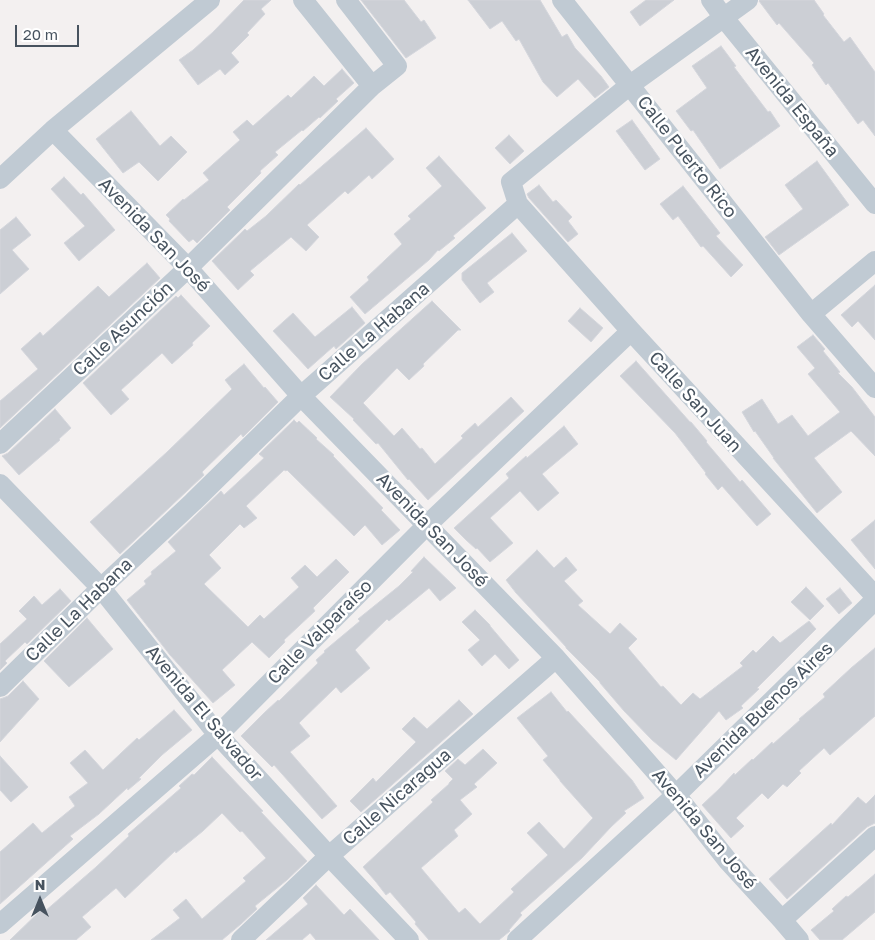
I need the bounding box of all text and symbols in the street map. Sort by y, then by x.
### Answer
scale bar [18,15,81,47]
text: 20 m [23,25,58,43]
street label: Avenida España [741,42,843,162]
street label: Calle Puerto Rico [633,92,741,222]
street label: Avenida San José [94,173,214,297]
street label: Calle Asunción [69,277,177,381]
street label: Calle La Habana [314,278,434,386]
street label: Calle San Juan [644,347,746,457]
street label: Avenida San José [372,468,492,592]
street label: Calle La Habana [21,554,137,666]
street label: Calle Valparaíso [263,575,377,689]
street label: Avenida Buenos Aires [689,638,837,782]
street label: Avenida El Salvador [141,641,267,785]
street label: Calle Nicaragua [338,744,456,850]
street label: Avenida San José [647,764,761,894]
north arrow [15,875,65,925]
text: N [35,876,45,893]

